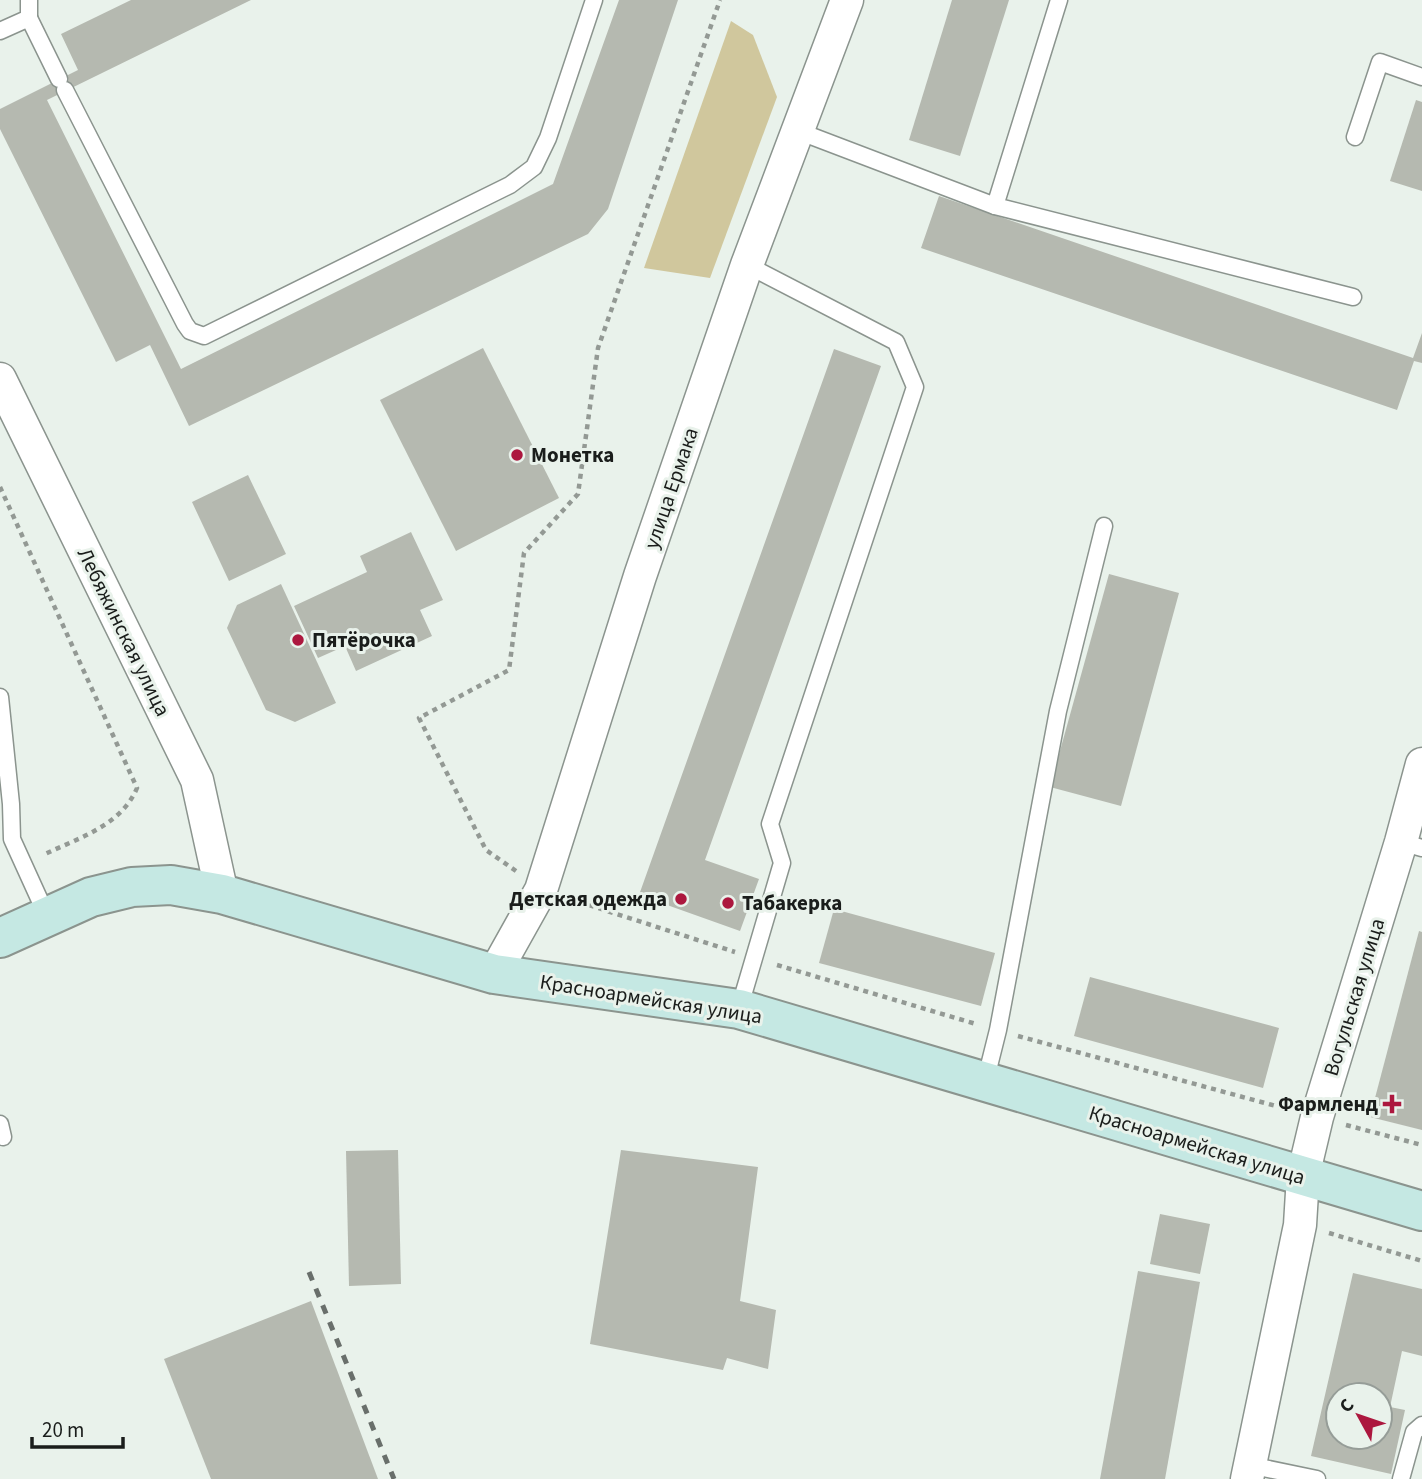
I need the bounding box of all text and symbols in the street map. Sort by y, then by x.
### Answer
street label: улица Ермака [636,423,706,553]
place label: Монетка [531,440,614,470]
marker: Монетка [509,447,525,463]
street label: Лебяжинская улица [70,543,178,721]
place label: Пятёрочка [312,625,416,655]
marker: Пятёрочка [290,632,306,648]
place label: Детская одежда [509,884,667,914]
place label: Табакерка [742,888,842,918]
marker: Детская одежда [673,891,689,907]
marker: Табакерка [720,895,736,911]
street label: Вогульская улица [1316,914,1392,1080]
street label: Красноармейская улица [538,967,764,1031]
place label: Фармленд [1278,1089,1379,1119]
marker: Фармленд [1384,1096,1400,1112]
street label: Красноармейская улица [1085,1098,1309,1192]
north arrow [1324,1381,1394,1451]
text: С [1333,1393,1361,1419]
scale bar [32,1406,122,1450]
text: 20 m [42,1415,84,1445]

